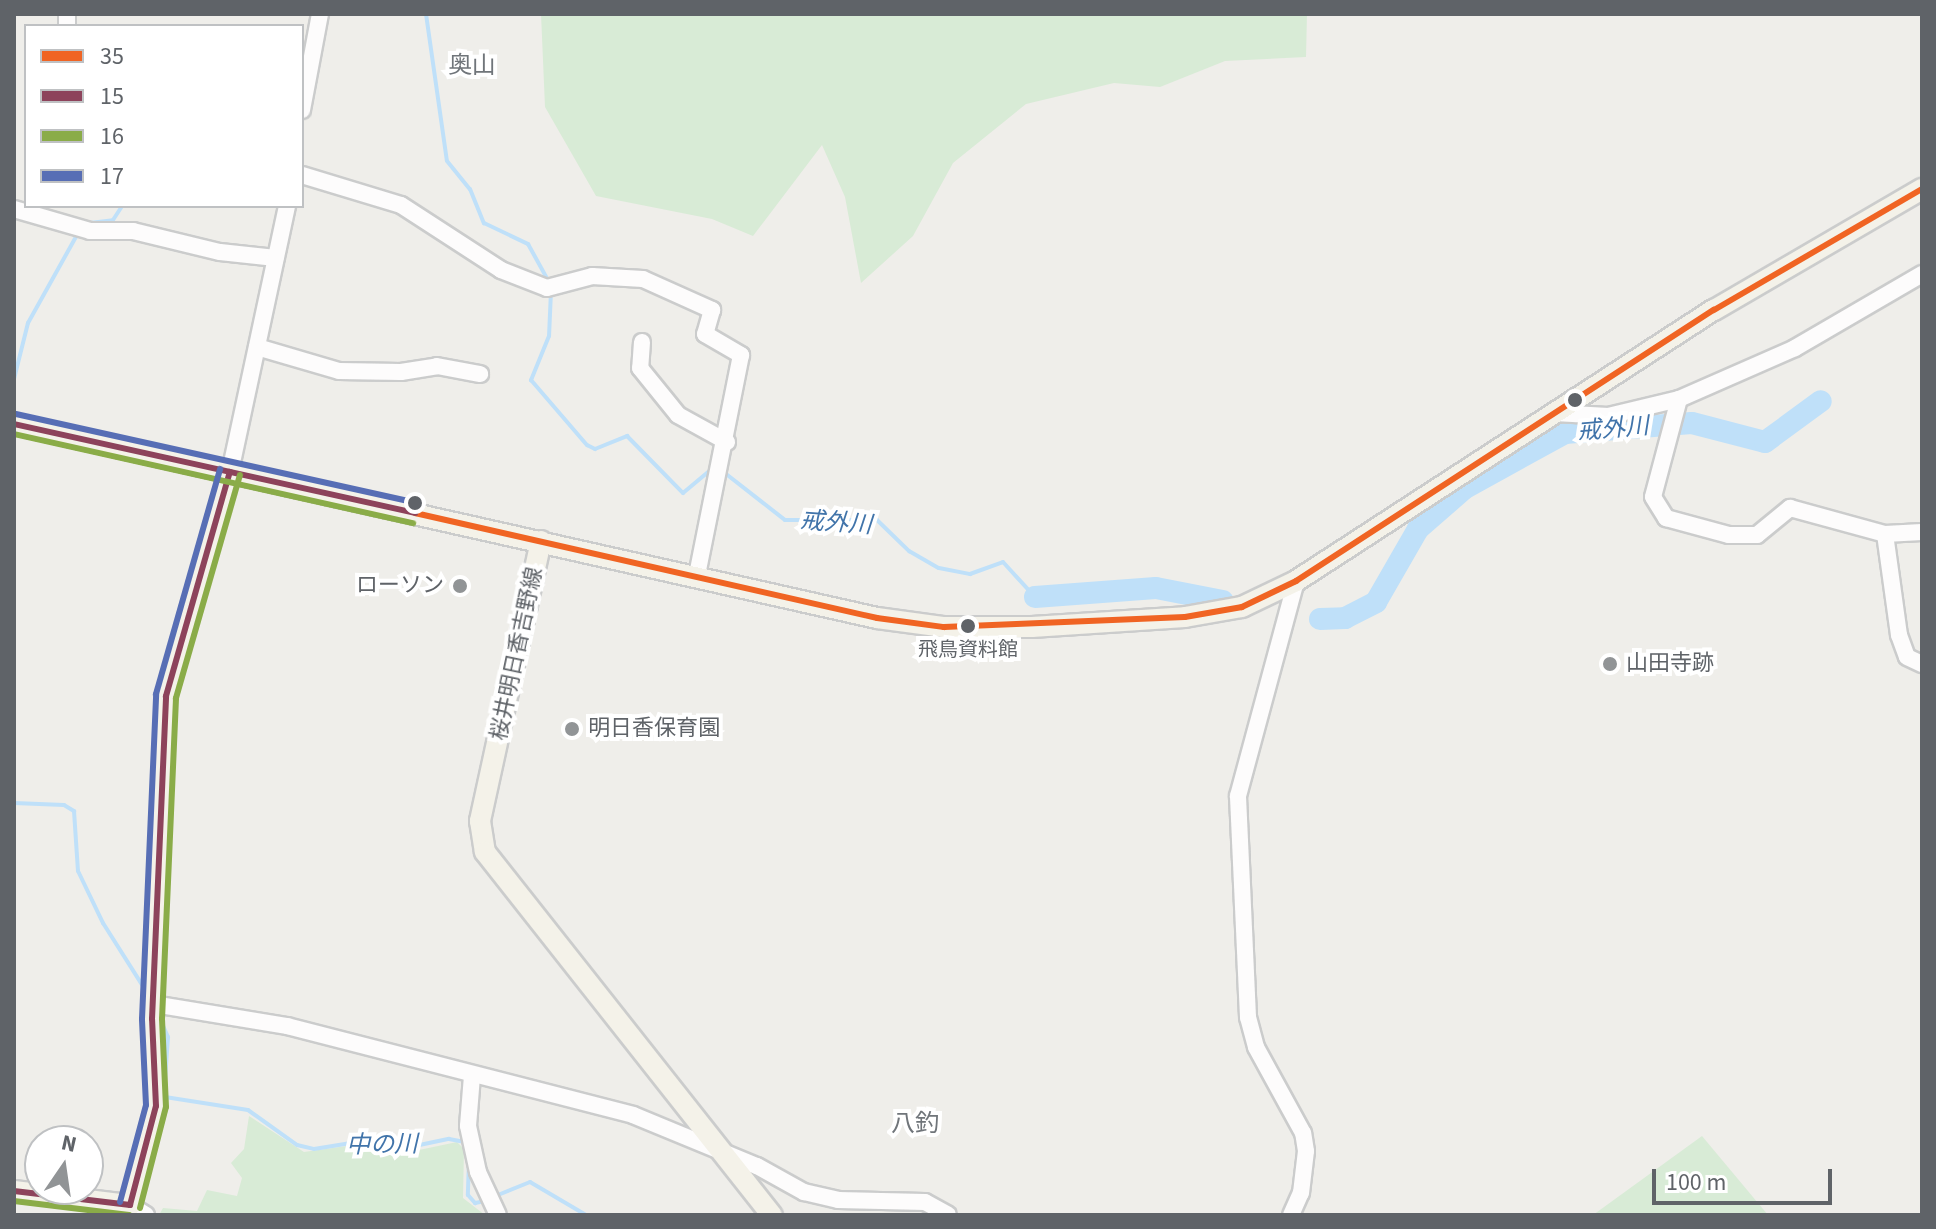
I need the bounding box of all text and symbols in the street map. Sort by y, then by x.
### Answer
legend [24,24,304,208]
text: 35 [100,39,124,74]
district label: 奥山 [448,52,496,80]
text: 15 [100,79,124,114]
text: 16 [100,119,124,154]
text: 17 [100,159,124,194]
unlabelled marker [1567,392,1583,408]
water label: 戒外川 [1576,412,1650,446]
unlabelled marker [407,495,423,511]
water label: 戒外川 [799,506,873,540]
street label: 桜井明日香吉野線 [486,565,548,743]
place label: ローソン [356,573,444,599]
marker: ローソン [451,577,469,595]
marker: 飛鳥資料館 [960,618,976,634]
place label: 飛鳥資料館 [918,638,1018,662]
place label: 山田寺跡 [1626,651,1714,677]
marker: 山田寺跡 [1601,655,1619,673]
place label: 明日香保育園 [588,716,720,742]
marker: 明日香保育園 [563,720,581,738]
district label: 八釣 [891,1110,939,1138]
north arrow [24,1125,104,1205]
text: N [58,1126,80,1161]
water label: 中の川 [346,1130,418,1160]
scale bar [1656,1153,1836,1203]
text: 100 m [1666,1165,1726,1200]

